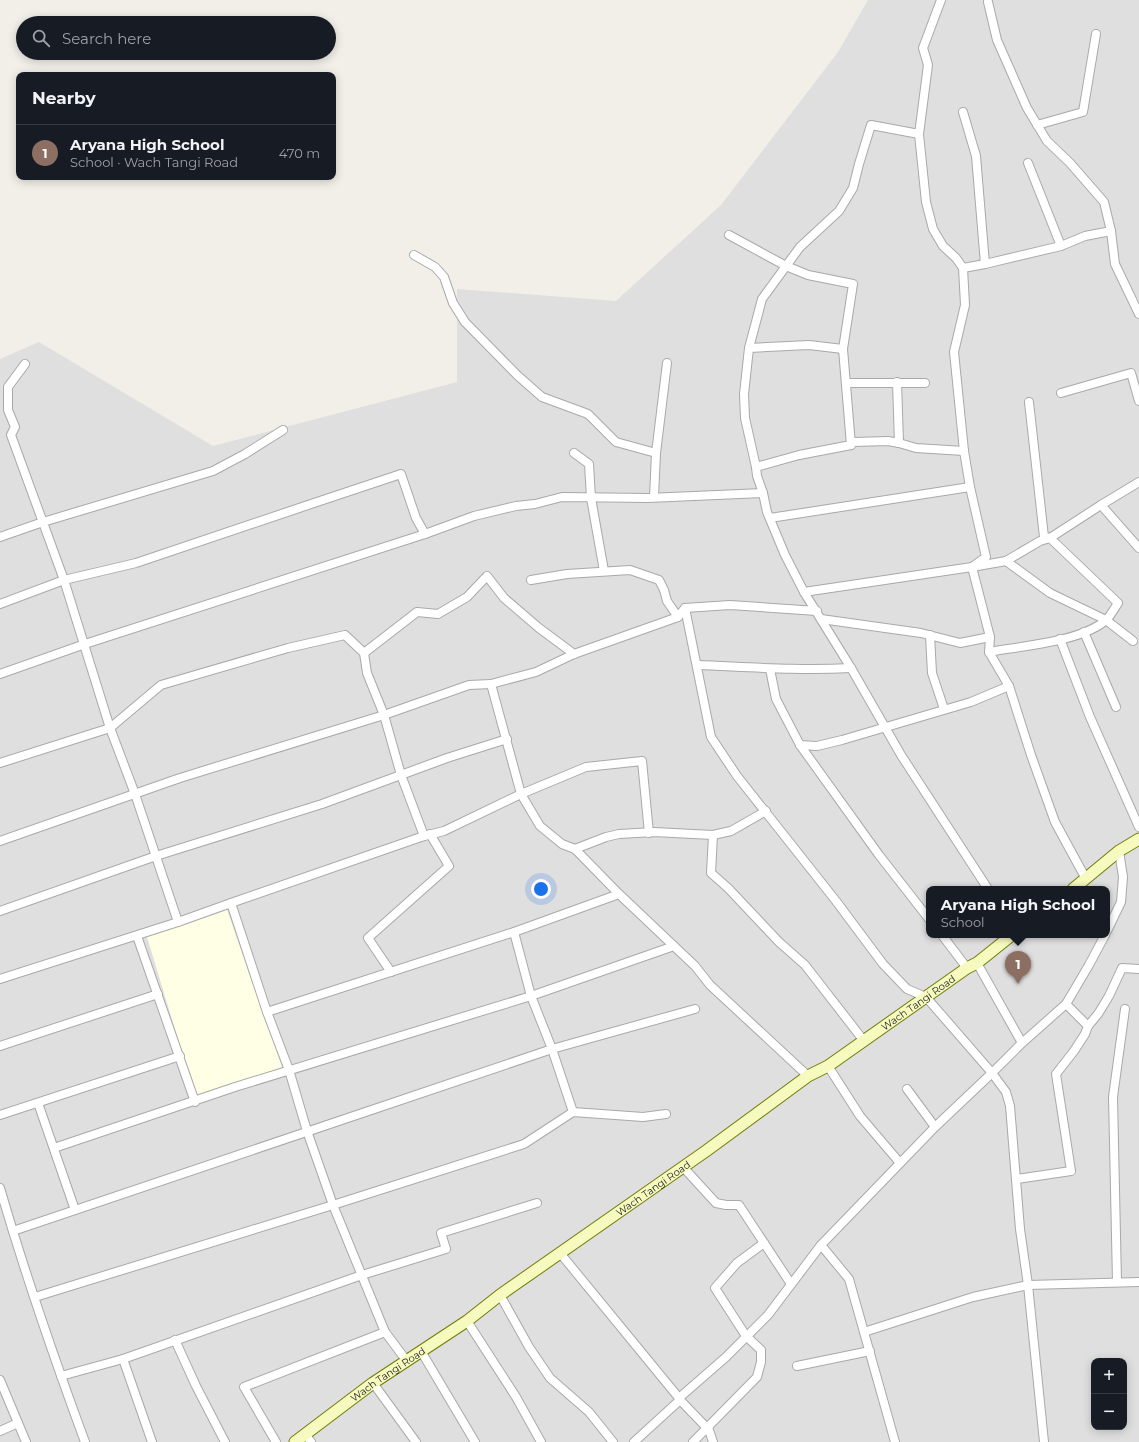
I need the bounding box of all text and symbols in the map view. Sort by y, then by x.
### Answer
search box [16,16,336,60]
icon: search [30,27,52,49]
text: Search here [62,29,151,48]
text: Nearby [32,88,96,108]
text: Aryana High School [70,135,224,154]
text: 1 [42,145,48,161]
text: 470 m [279,145,320,161]
text: School · Wach Tangi Road [70,154,238,170]
your location [531,879,551,899]
popup [926,886,1110,938]
text: Aryana High School [941,895,1095,914]
text: School [941,914,985,930]
pin: 1 [1005,951,1031,984]
street label: Wach Tangi Road [878,972,958,1033]
street label: Wach Tangi Road [613,1158,693,1219]
street label: Wach Tangi Road [348,1344,428,1404]
map controls [1091,1358,1127,1430]
button: + [1091,1358,1127,1394]
button: − [1091,1394,1127,1430]

